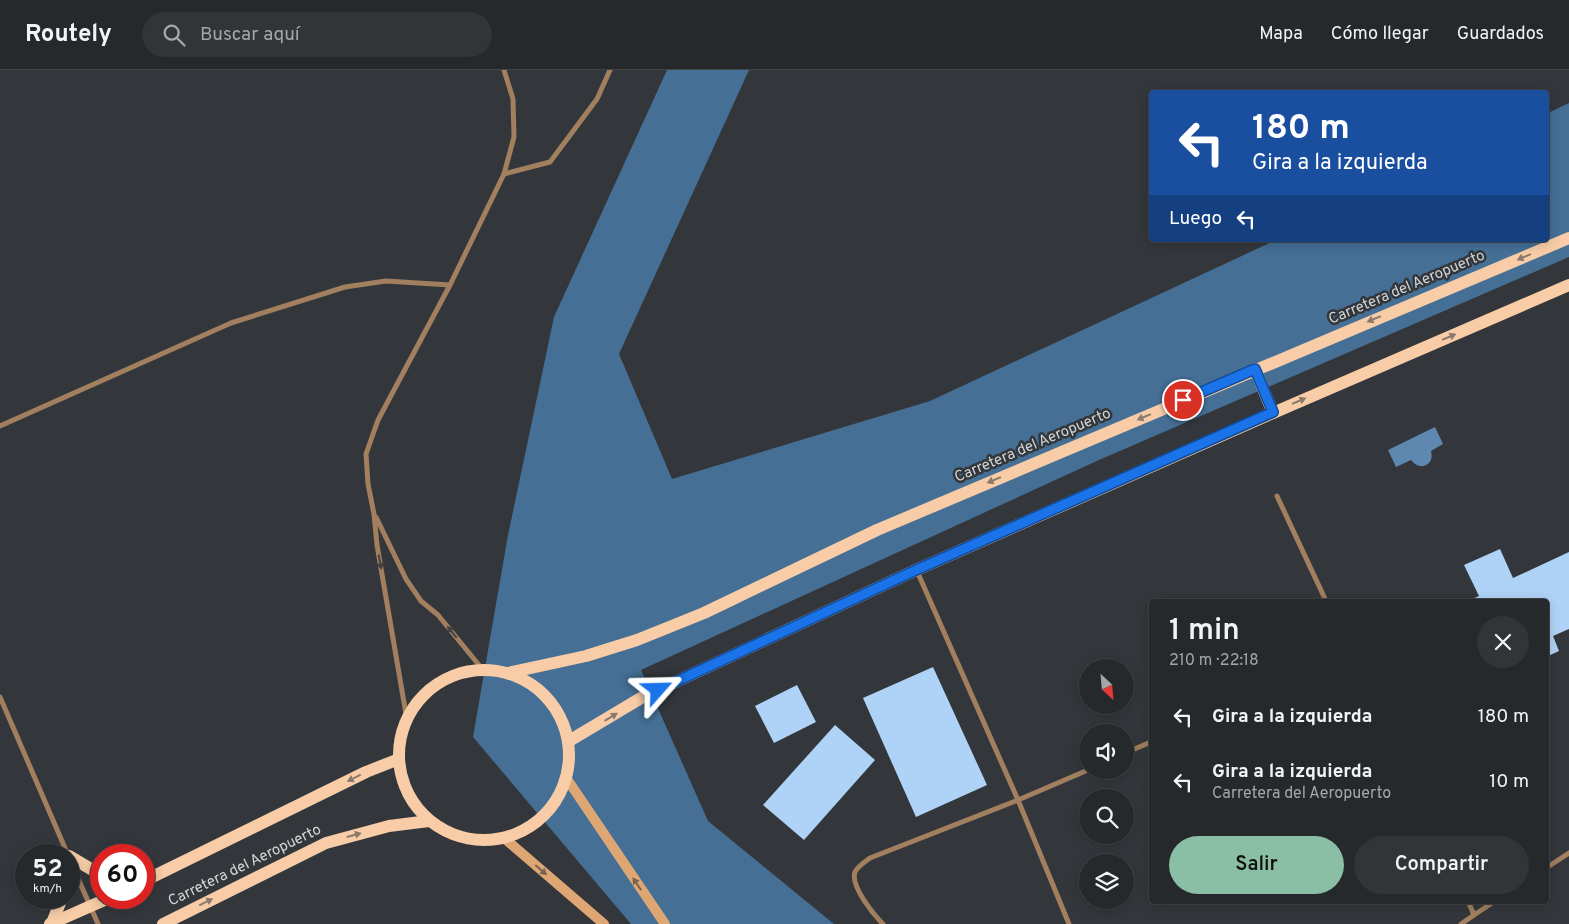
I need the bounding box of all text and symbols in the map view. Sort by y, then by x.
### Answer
search box [142,12,492,57]
text: Routely [25,20,112,50]
icon: search [160,21,188,49]
text: Buscar aquí [200,23,300,47]
text: Mapa [1259,23,1303,46]
text: Cómo llegar [1331,23,1429,46]
text: Guardados [1457,23,1544,46]
text: 180 m [1252,107,1350,151]
icon: left [1169,110,1234,175]
text: Gira a la izquierda [1252,150,1428,177]
icon: left [1232,205,1260,233]
text: Luego [1169,207,1222,231]
street label: Carretera del Aeropuerto [1326,246,1488,330]
one-way arrow [1517,253,1531,261]
one-way arrow [1367,316,1381,324]
one-way arrow [1442,332,1456,340]
pin [1162,379,1204,421]
icon: arrive [1169,386,1197,414]
one-way arrow [1292,397,1307,405]
street label: Carretera del Aeropuerto [952,404,1114,488]
one-way arrow [1137,413,1151,421]
one-way arrow [986,476,1001,484]
one-way arrow [376,555,384,571]
text: 1 min [1169,613,1240,650]
button: close [1477,616,1529,668]
one-way arrow [446,626,457,639]
text: 210 m · 22:18 [1169,651,1259,671]
north arrow [1079,659,1134,714]
map controls [1079,659,1134,909]
position arrow [631,663,683,715]
icon: left [1169,703,1197,731]
text: Gira a la izquierda [1212,705,1372,729]
text: 180 m [1478,705,1529,729]
one-way arrow [605,712,618,721]
button: sound [1079,724,1134,779]
text: Gira a la izquierda [1212,760,1372,784]
icon: left [1169,768,1197,796]
text: 10 m [1489,770,1529,794]
one-way arrow [346,774,361,782]
text: Carretera del Aeropuerto [1212,784,1391,804]
button: search [1079,789,1134,844]
street label: Carretera del Aeropuerto [165,821,325,911]
one-way arrow [347,831,362,839]
button: Salir [1169,836,1344,894]
button: Compartir [1354,836,1529,894]
speed limit sign: 60 [90,844,155,909]
text: 52 [32,854,63,886]
button: layers [1079,854,1134,909]
one-way arrow [535,864,547,876]
one-way arrow [632,877,642,890]
text: km/h [33,881,62,897]
one-way arrow [199,898,214,906]

